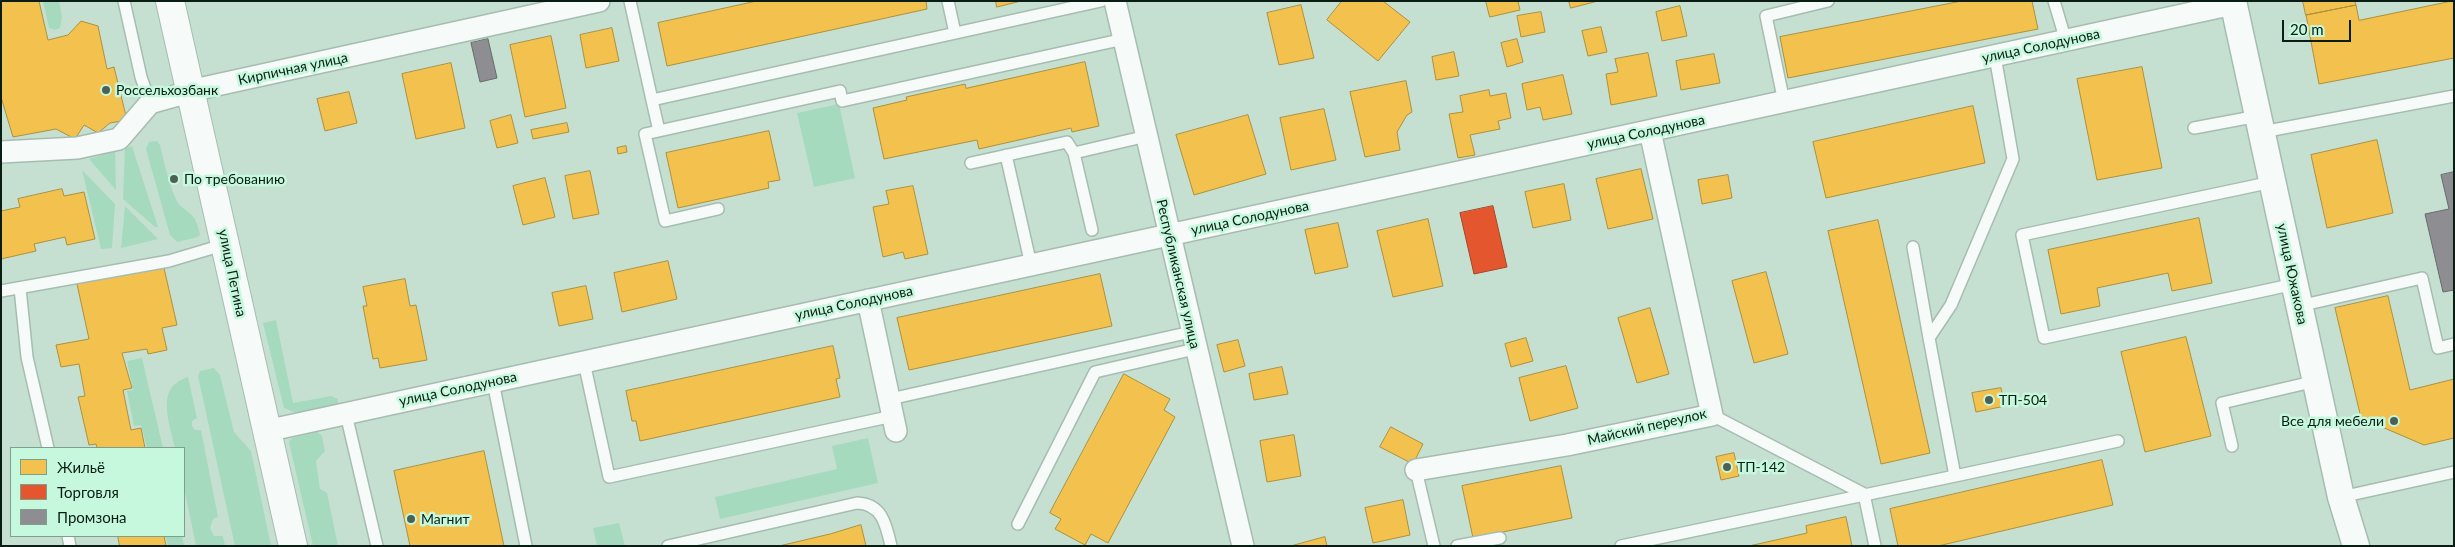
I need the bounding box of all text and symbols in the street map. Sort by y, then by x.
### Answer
scale bar [2285,10,2354,42]
text: 20 m [2290,20,2324,38]
street label: улица Солодунова [1981,25,2101,67]
street label: Кирпичная улица [237,49,349,89]
place label: Россельхозбанк [116,82,218,98]
marker: Россельхозбанк [100,84,112,96]
street label: улица Солодунова [1586,111,1706,153]
place label: По требованию [184,171,285,187]
marker: По требованию [168,173,180,185]
street label: улица Солодунова [1190,197,1310,239]
street label: Республиканская улица [1153,198,1203,350]
street label: улица Южакова [2273,222,2311,326]
street label: улица Петина [215,228,249,318]
street label: улица Солодунова [794,282,914,324]
street label: улица Солодунова [398,368,518,410]
place label: ТП-504 [1999,392,2047,408]
marker: ТП-504 [1983,394,1995,406]
street label: Майский переулок [1586,405,1708,449]
place label: Все для мебели [2281,413,2384,429]
marker: Все для мебели [2388,415,2400,427]
legend [10,447,185,537]
text: Жильё [57,458,105,476]
place label: ТП-142 [1737,459,1785,475]
marker: ТП-142 [1721,461,1733,473]
text: Торговля [57,483,119,501]
text: Промзона [57,508,127,526]
place label: Магнит [421,511,470,527]
marker: Магнит [405,513,417,525]

